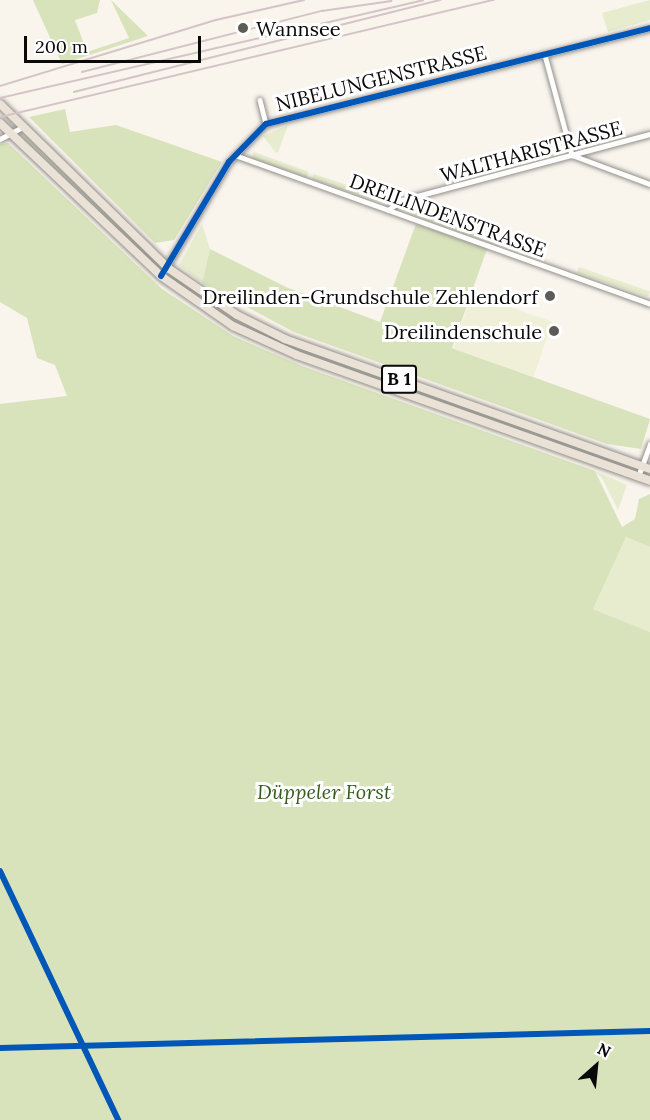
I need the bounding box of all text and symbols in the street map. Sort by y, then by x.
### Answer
place label: Wannsee [256,16,341,40]
marker: Wannsee [234,19,252,37]
scale bar [27,24,204,62]
text: 200 m [35,35,88,58]
street label: NIBELUNGENSTRASSE [273,40,489,116]
street label: WALTHARISTRASSE [437,115,625,187]
street label: DREILINDENSTRASSE [346,168,550,262]
place label: Dreilinden-Grundschule Zehlendorf [202,284,538,308]
marker: Dreilinden-Grundschule Zehlendorf [543,289,557,303]
place label: Dreilindenschule [384,319,542,343]
marker: Dreilindenschule [547,324,561,338]
road number: B 1 [381,364,417,394]
park label: Düppeler Forst [257,779,391,803]
north arrow [566,1036,626,1096]
text: N [594,1038,614,1062]

